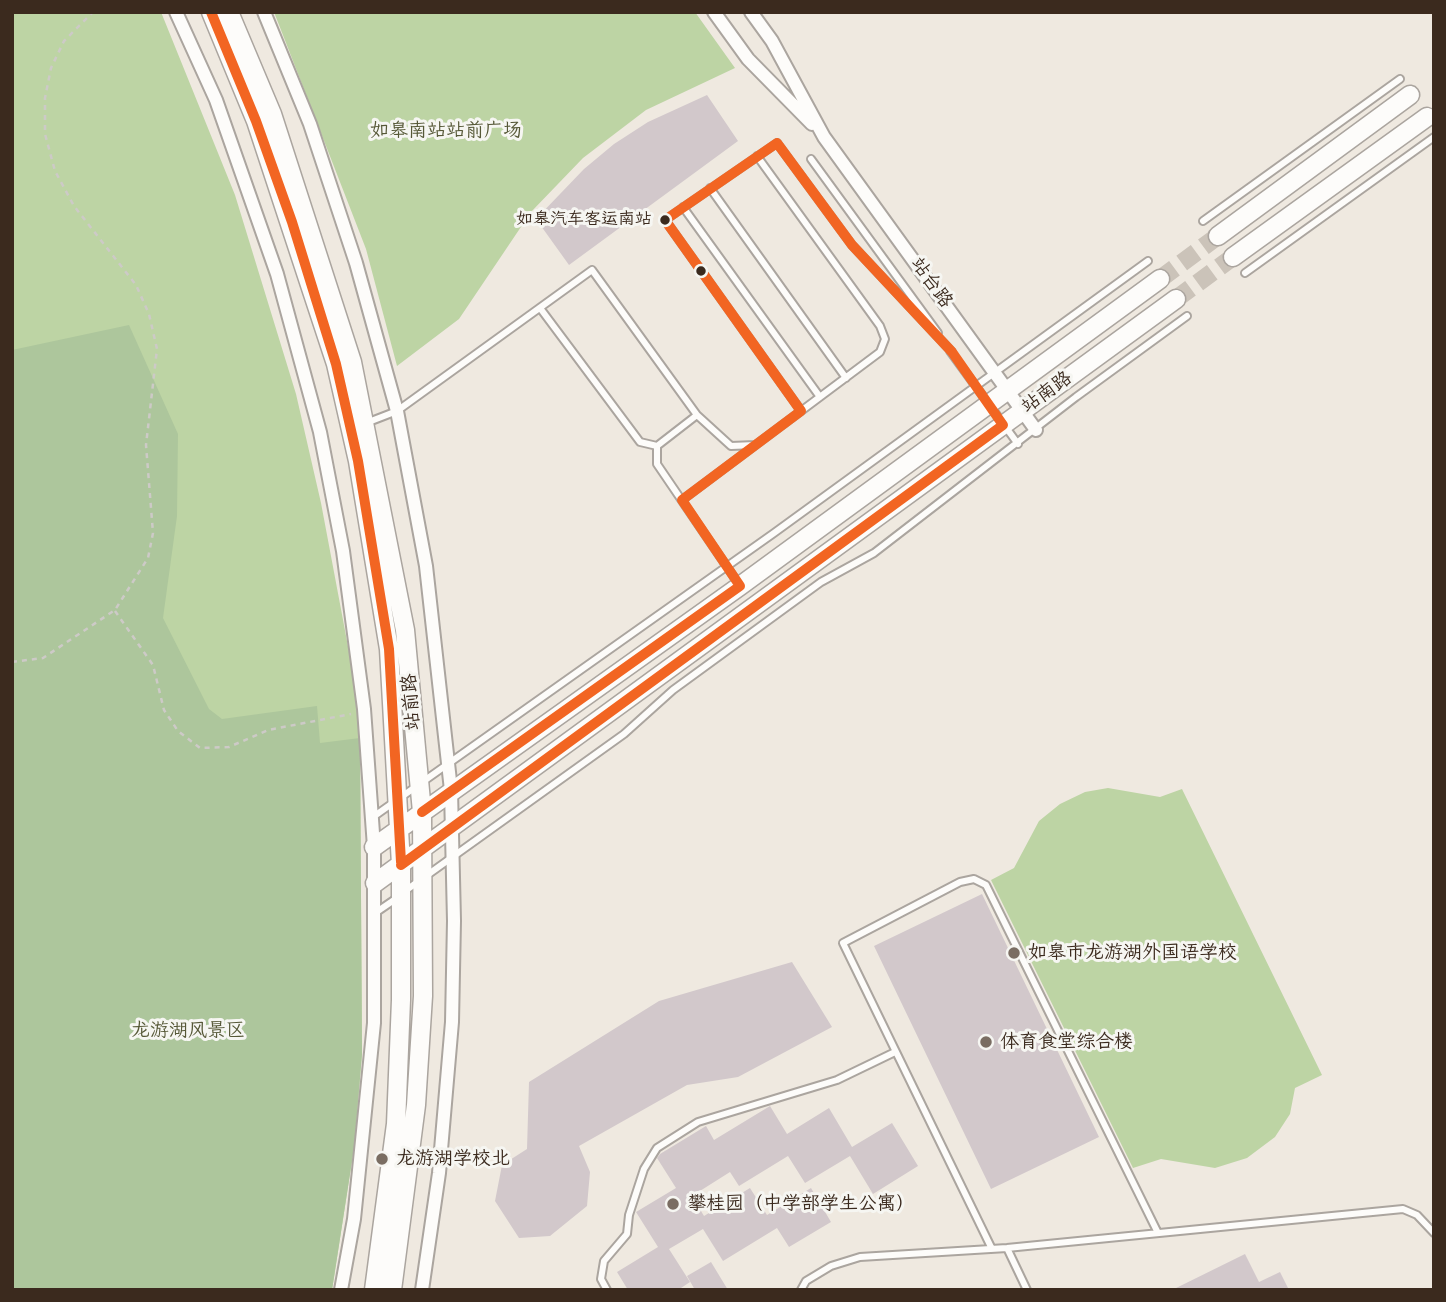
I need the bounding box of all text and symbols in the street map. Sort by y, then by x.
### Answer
park label: 如皋南站站前广场 [370,120,522,142]
place label: 如皋汽车客运南站 [516,210,652,230]
marker: 如皋汽车客运南站 [658,213,672,227]
street label: 站台路 [905,253,957,313]
unlabelled marker [694,264,708,278]
street label: 站南路 [1017,367,1077,419]
street label: 站前路 [398,673,426,731]
place label: 如皋市龙游湖外国语学校 [1028,942,1237,964]
marker: 如皋市龙游湖外国语学校 [1006,945,1022,961]
park label: 龙游湖风景区 [131,1020,245,1042]
place label: 体育食堂综合楼 [1000,1031,1133,1053]
marker: 体育食堂综合楼 [978,1034,994,1050]
place label: 龙游湖学校北 [396,1148,510,1170]
marker: 龙游湖学校北 [374,1151,390,1167]
place label: 攀桂园（中学部学生公寓） [687,1193,915,1215]
marker: 攀桂园（中学部学生公寓） [665,1196,681,1212]

